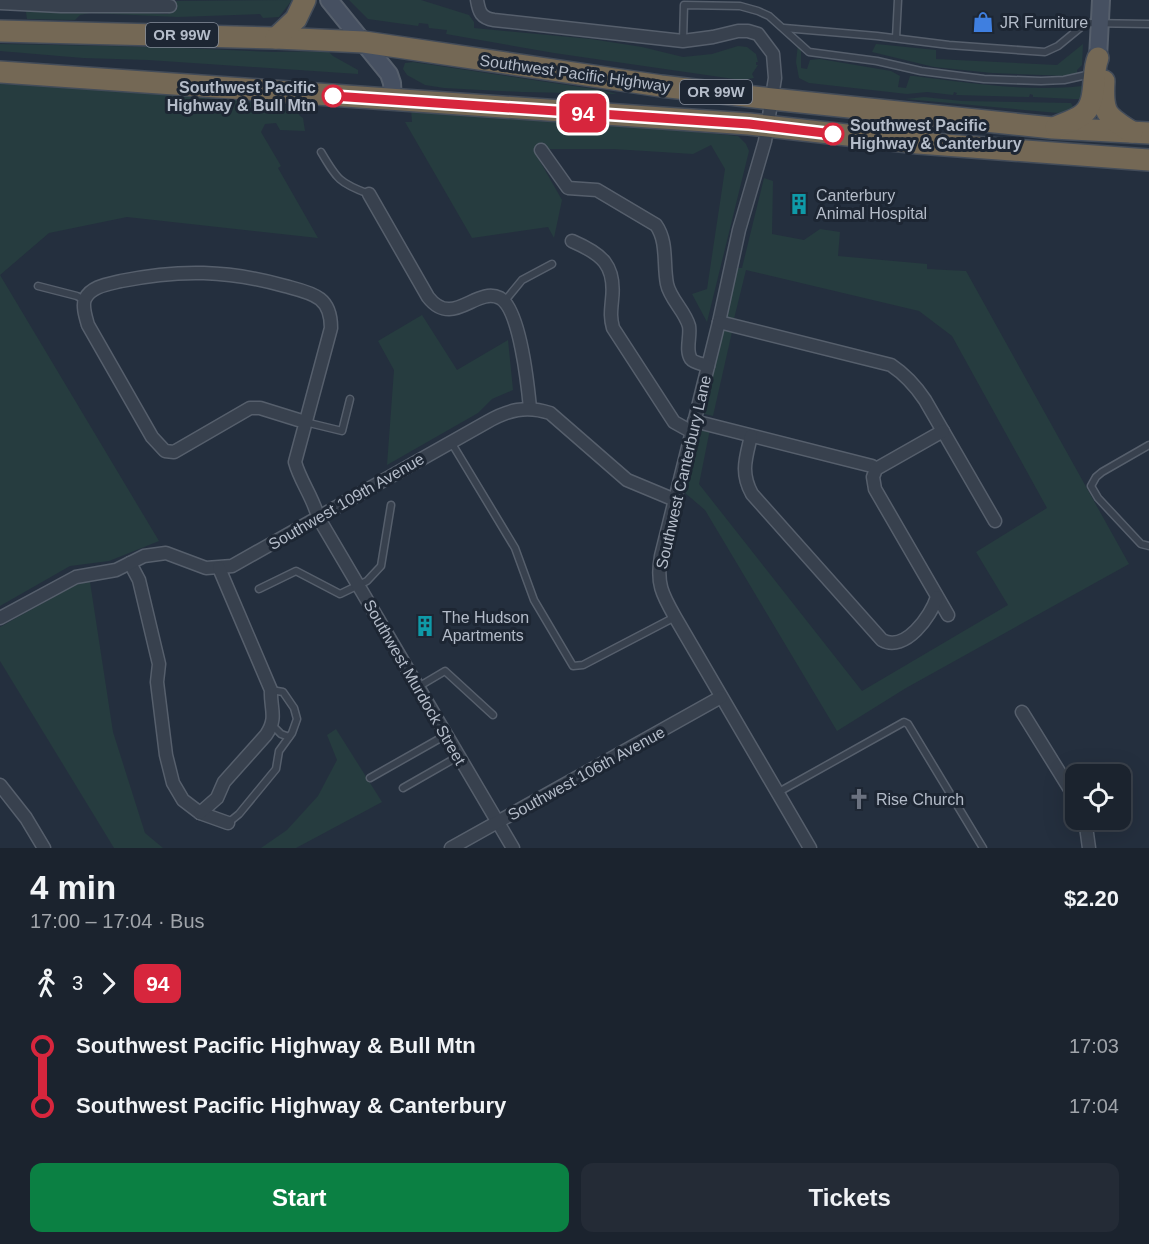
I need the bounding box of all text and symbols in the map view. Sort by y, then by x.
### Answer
shop icon: JR Furniture [971,10,995,34]
place label: JR Furniture [1000,14,1088,31]
road number: OR 99W [146,23,218,47]
street label: Southwest Pacific Highway [479,52,671,95]
place label: Southwest Pacific Highway & Bull Mtn [167,79,316,114]
road number: OR 99W [680,80,752,104]
marker: Southwest Pacific Highway & Bull Mtn [322,85,344,107]
line badge: 94 [556,94,610,132]
text: 94 [571,102,595,125]
place label: Southwest Pacific Highway & Canterbury [850,117,1022,152]
marker: Southwest Pacific Highway & Canterbury [822,123,844,145]
place label: Canterbury Animal Hospital [816,187,927,222]
building icon: Canterbury Animal Hospital [787,192,811,216]
street label: Southwest Canterbury Lane [653,373,714,571]
street label: Southwest 109th Avenue [265,450,427,553]
street label: Southwest Murdock Street [360,597,469,768]
place label: The Hudson Apartments [442,609,529,644]
building icon: The Hudson Apartments [413,614,437,638]
street label: Southwest 106th Avenue [505,723,668,824]
map controls [1065,764,1131,830]
button: locate [1065,764,1131,830]
church icon: Rise Church [847,787,871,811]
place label: Rise Church [876,791,964,808]
text: 4 min [30,869,116,906]
text: $2.20 [1064,886,1119,911]
text: 17:00 – 17:04 · Bus [30,910,205,932]
icon: walk [30,967,63,1000]
icon: forward [92,967,125,1000]
text: 3 [72,972,83,994]
text: 94 [146,972,169,995]
text: Southwest Pacific Highway & Bull Mtn [76,1033,476,1058]
text: 17:03 [1069,1035,1119,1057]
text: Southwest Pacific Highway & Canterbury [76,1093,506,1118]
text: 17:04 [1069,1095,1119,1117]
button: Start [30,1163,569,1232]
button: Tickets [581,1163,1119,1232]

